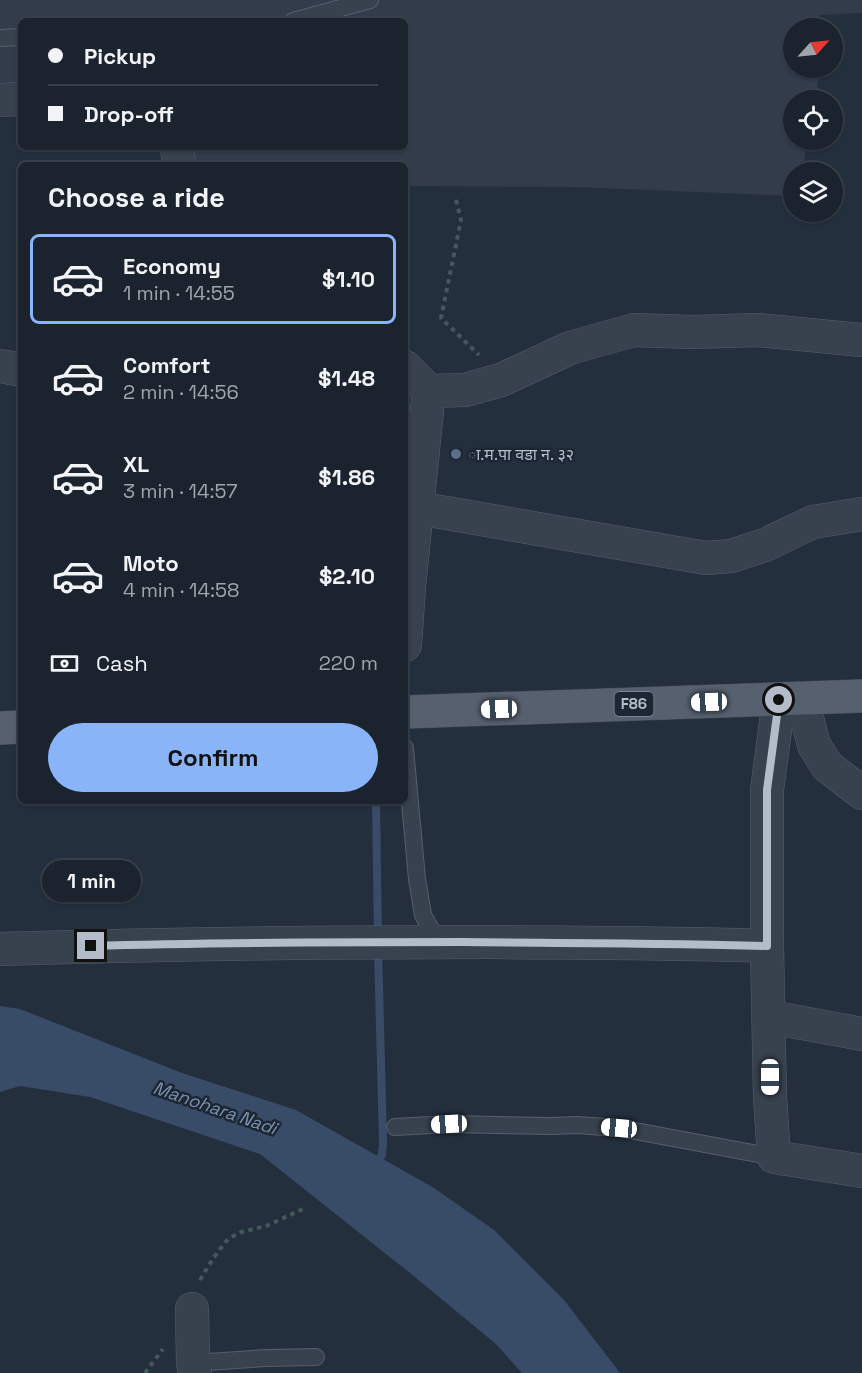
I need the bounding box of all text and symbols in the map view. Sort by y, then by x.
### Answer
north arrow [783,18,843,78]
map controls [783,18,843,222]
text: Pickup [84,42,156,70]
button: locate [783,90,843,150]
text: Drop-off [84,100,174,128]
button: layers [783,162,843,222]
text: Choose a ride [48,180,225,215]
icon: car [51,252,105,306]
text: Economy [123,252,221,280]
text: $1.10 [322,265,375,293]
text: 1 min · 14:55 [123,280,235,306]
icon: car [51,351,105,405]
text: Comfort [123,351,211,379]
text: $1.48 [318,364,375,392]
text: 2 min · 14:56 [123,379,239,405]
place label: ा.म.पा वडा न. ३२ [468,444,574,465]
marker: ा.म.पा वडा न. ३२ [449,447,463,461]
icon: car [51,450,105,504]
text: XL [123,450,149,478]
text: $1.86 [318,463,375,491]
text: 3 min · 14:57 [123,478,238,504]
icon: car [51,549,105,603]
text: Moto [123,549,179,577]
text: $2.10 [319,562,375,590]
text: 4 min · 14:58 [123,577,239,603]
icon: cash [48,647,81,680]
text: Cash [96,649,148,677]
text: 220 m [319,650,378,676]
route start [765,686,792,713]
road number: F86 [614,692,654,716]
car [691,692,727,712]
car [481,699,517,719]
button: Confirm [48,723,378,792]
callout: 1 min [42,859,140,901]
text: 1 min [67,868,116,894]
route end [77,932,104,959]
car [761,1059,779,1095]
water label: Manohara Nadi [150,1076,282,1140]
car [431,1114,467,1134]
car [600,1117,638,1139]

